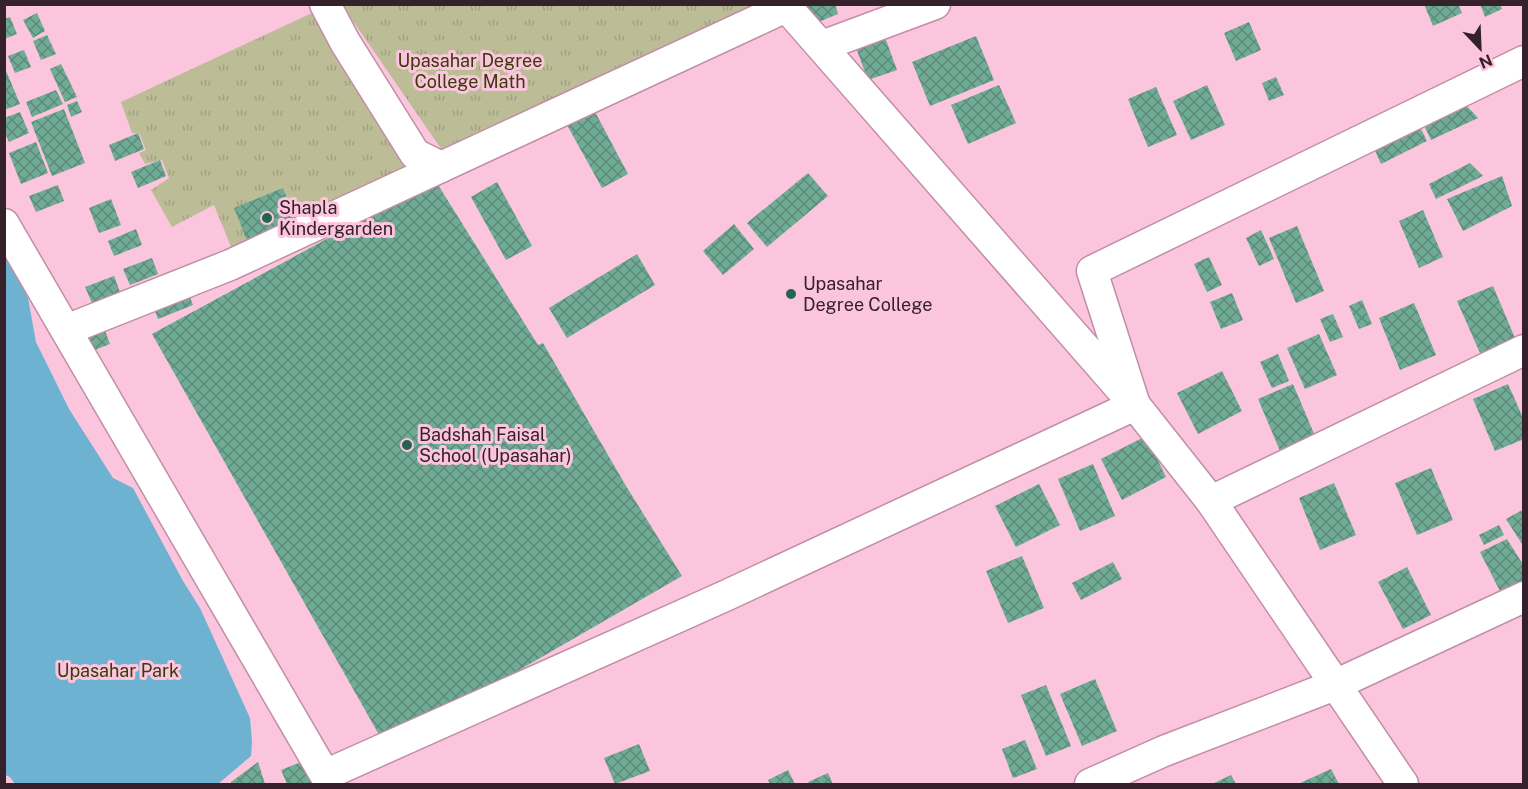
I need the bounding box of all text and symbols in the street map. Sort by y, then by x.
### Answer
north arrow [1450,18,1510,78]
park label: Upasahar Degree College Math [398,50,543,92]
text: N [1476,50,1495,73]
place label: Shapla Kindergarden [279,197,393,239]
marker: Shapla Kindergarden [260,211,274,225]
place label: Upasahar Degree College [803,273,932,315]
marker: Upasahar Degree College [784,287,798,301]
place label: Badshah Faisal School (Upasahar) [419,424,572,466]
marker: Badshah Faisal School (Upasahar) [400,438,414,452]
park label: Upasahar Park [57,660,179,681]

